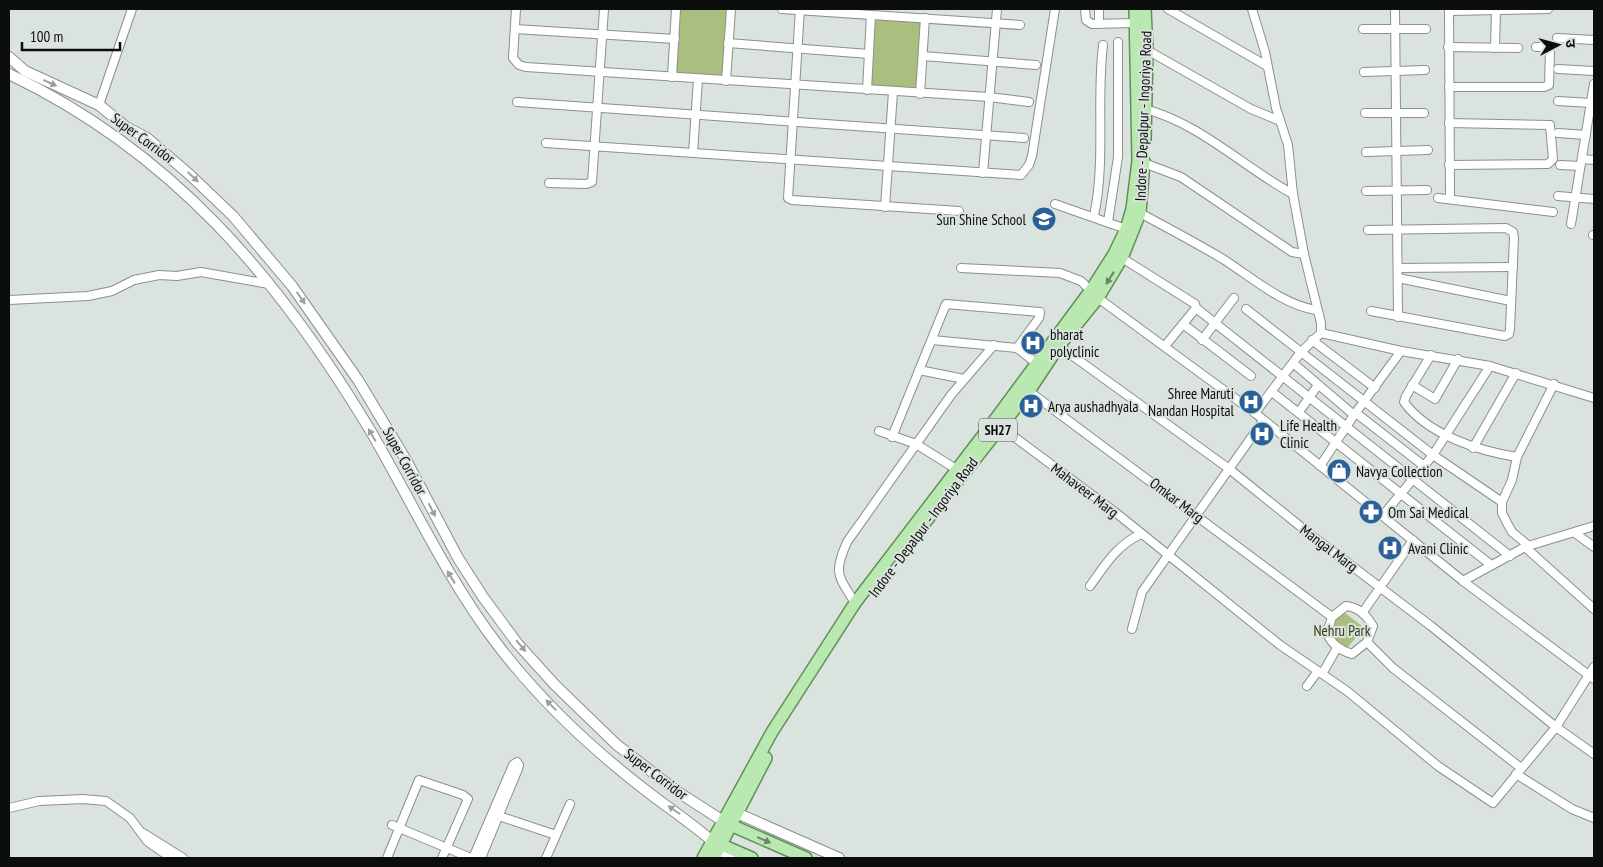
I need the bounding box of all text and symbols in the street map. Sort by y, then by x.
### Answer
scale bar [22,20,120,52]
north arrow [1533,20,1583,70]
text: 100 m [30,27,63,46]
street label: Indore - Depalpur - Ingoriya Road [1131,30,1155,202]
text: उ [1562,39,1580,49]
one-way arrow [43,79,57,87]
street label: Super Corridor [107,108,179,168]
one-way arrow [186,171,198,183]
school or university icon: Sun Shine School [1031,206,1057,232]
place label: Sun Shine School [936,210,1027,229]
one-way arrow [1106,271,1115,284]
one-way arrow [296,291,306,305]
place label: bharat polyclinic [1050,325,1100,361]
hospital icon: bharat polyclinic [1020,330,1046,356]
place label: Shree Maruti Nandan Hospital [1148,384,1235,420]
hospital icon: Shree Maruti Nandan Hospital [1238,389,1264,415]
hospital icon: Arya aushadhyala [1018,393,1044,419]
place label: Arya aushadhyala [1048,397,1138,416]
place label: Life Health Clinic [1280,416,1337,452]
road number: SH27 [979,418,1017,442]
hospital icon: Life Health Clinic [1249,421,1275,447]
street label: Super Corridor [379,424,432,499]
one-way arrow [368,428,377,441]
street label: Indore - Depalpur - Ingoriya Road [864,453,982,601]
street label: Mahaveer Marg [1047,458,1123,522]
shop icon: Navya Collection [1326,458,1352,484]
place label: Navya Collection [1356,462,1443,481]
street label: Omkar Marg [1146,473,1208,527]
pharmacy icon: Om Sai Medical [1358,499,1384,525]
one-way arrow [428,503,436,518]
place label: Om Sai Medical [1388,503,1469,522]
street label: Mangal Marg [1296,520,1362,576]
hospital icon: Avani Clinic [1377,535,1403,561]
place label: Avani Clinic [1408,539,1469,558]
one-way arrow [446,570,455,584]
park label: Nehru Park [1314,621,1371,640]
one-way arrow [515,639,526,652]
one-way arrow [545,699,557,711]
street label: Super Corridor [621,744,692,805]
one-way arrow [667,805,681,815]
one-way arrow [757,837,771,845]

